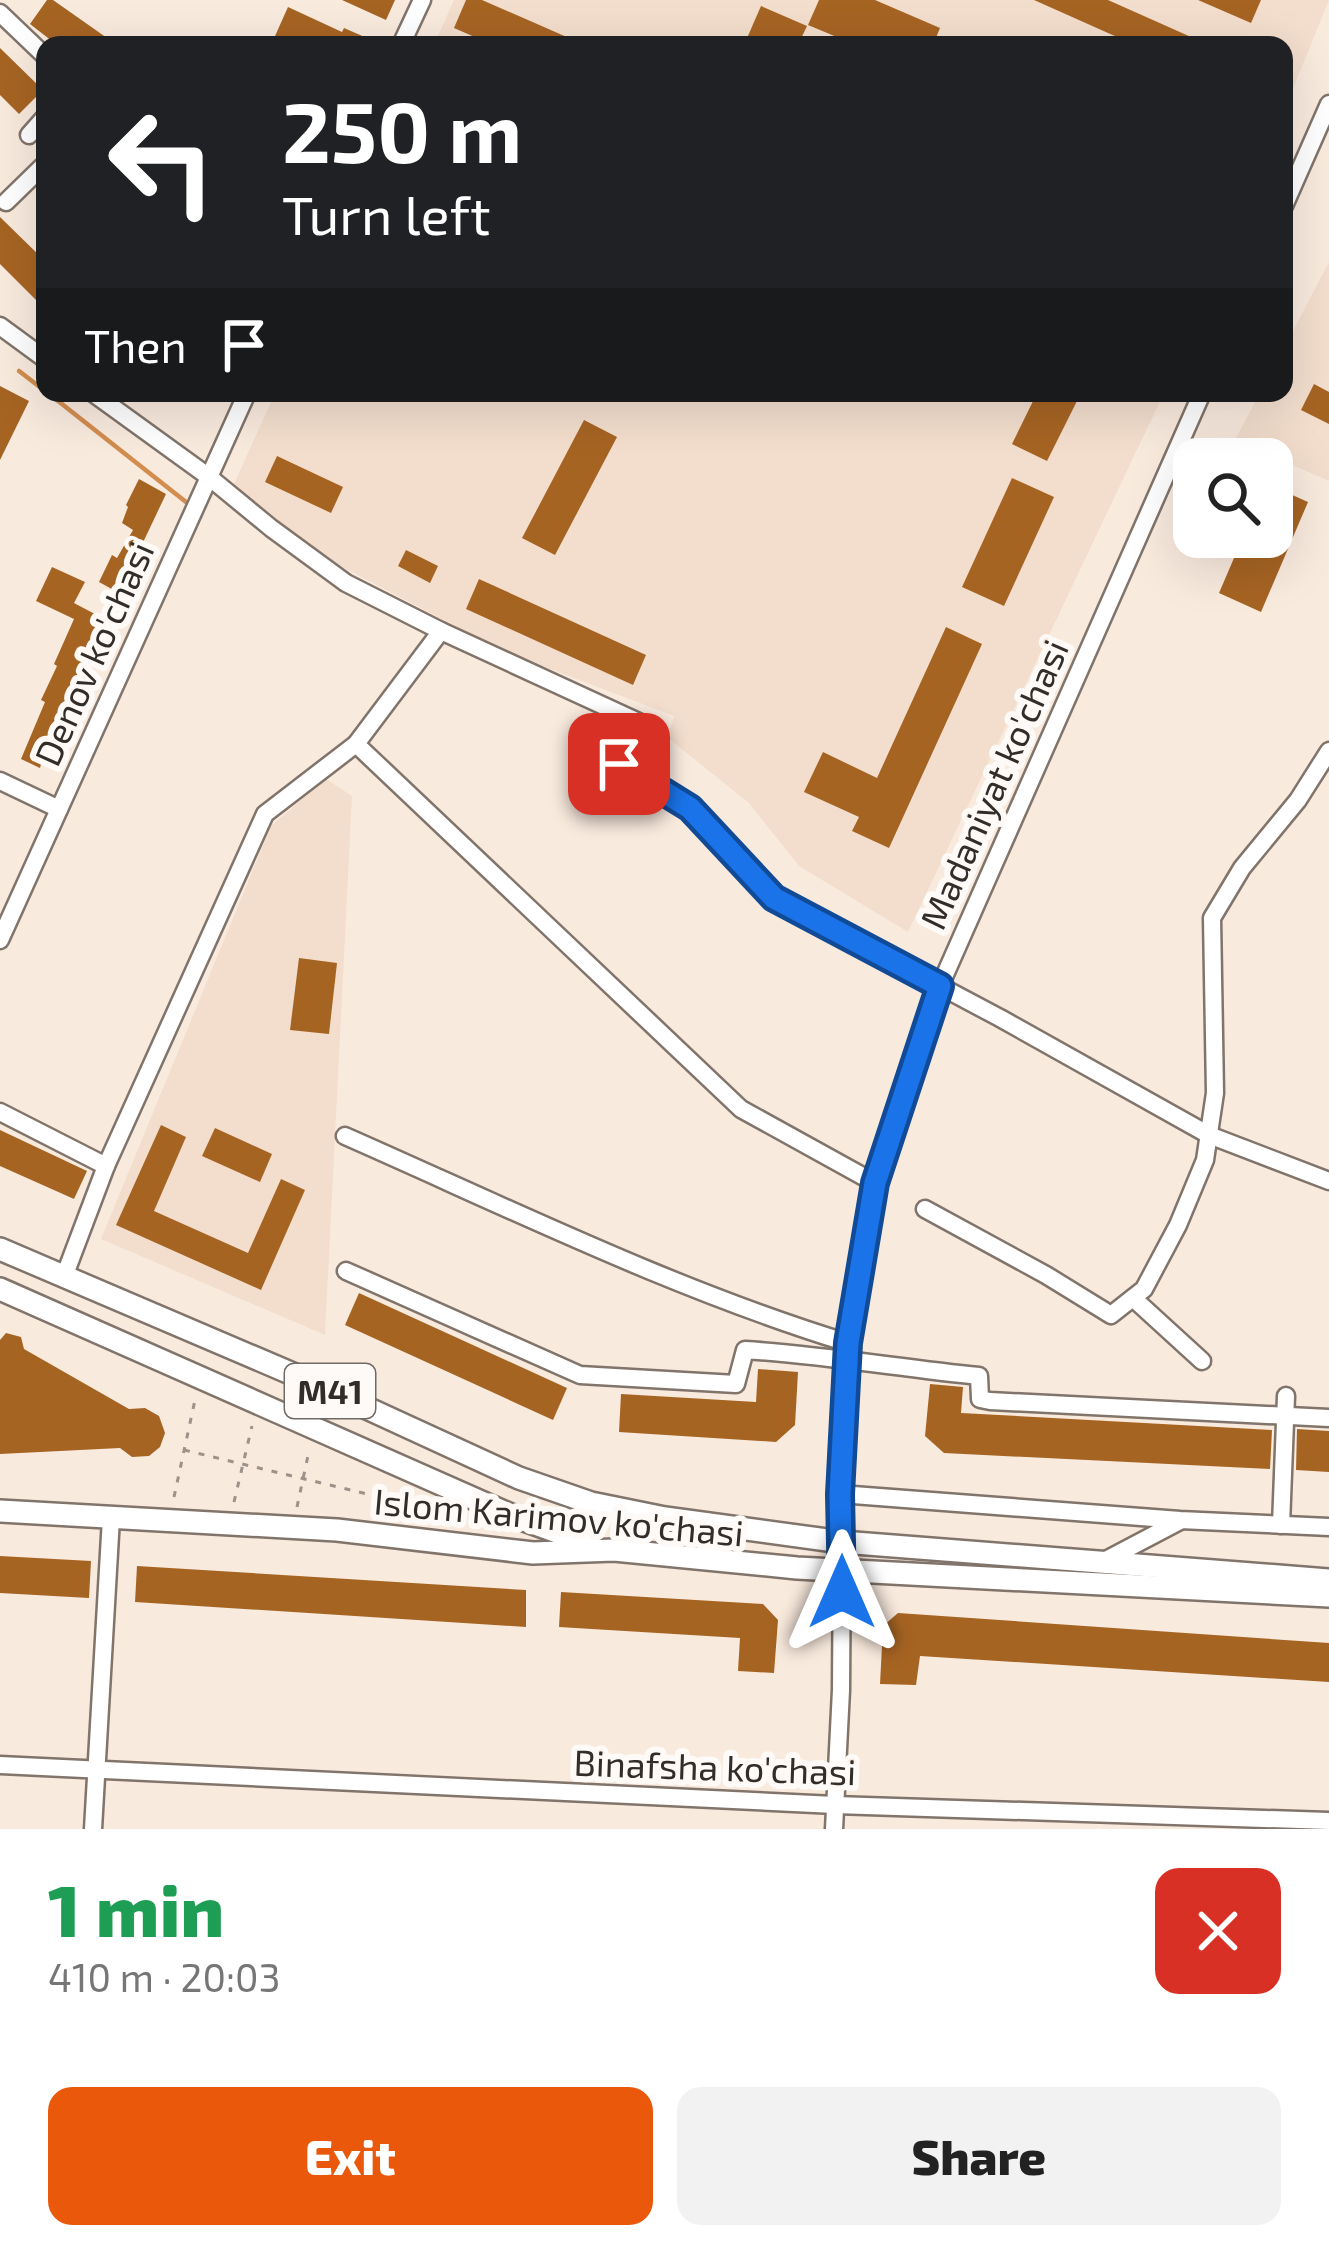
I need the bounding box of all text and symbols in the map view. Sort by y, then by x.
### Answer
text: 250 m [282,79,522,180]
icon: left [84,84,240,240]
text: Turn left [282,181,491,246]
icon: arrive [211,312,277,378]
text: Then [84,318,187,372]
map controls [1173,438,1293,558]
button: search [1173,438,1293,558]
street label: Denov ko'chasi [24,534,162,772]
street label: Madaniyat ko'chasi [910,633,1076,935]
pin [568,713,670,815]
icon: arrive [586,731,652,797]
road number: M41 [285,1364,375,1418]
street label: Islom Karimov ko'chasi [372,1478,746,1554]
position arrow [779,1529,905,1655]
street label: Binafsha ko'chasi [573,1740,857,1792]
text: 1 min [48,1865,224,1951]
button: close [1155,1868,1281,1994]
text: 410 m · 20:03 [48,1953,280,2000]
button: Exit [48,2087,653,2225]
button: Share [677,2087,1281,2225]

